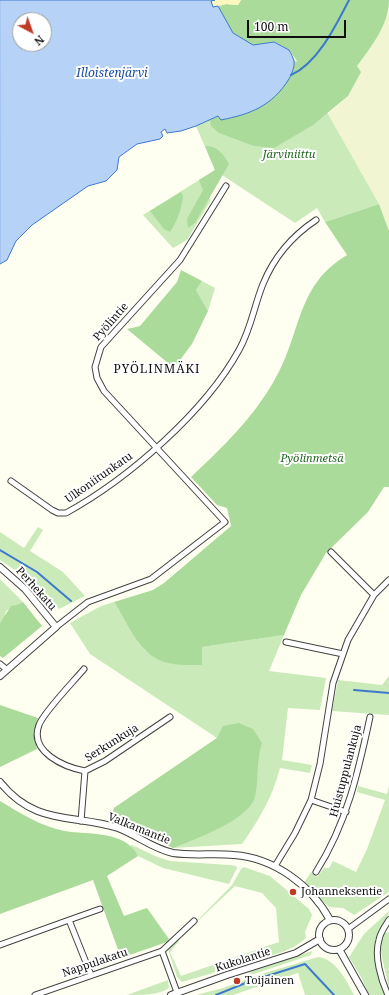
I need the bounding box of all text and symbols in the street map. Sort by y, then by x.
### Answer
north arrow [12,12,52,52]
scale bar [249,12,348,38]
text: 100 m [254,18,289,35]
text: N [31,32,48,49]
water label: Illoistenjärvi [76,67,148,81]
park label: Järviniittu [263,148,315,162]
street label: Pyölintie [91,300,131,344]
district label: PYÖLINMÄKI [114,363,200,377]
street label: Ulkoniitunkatu [63,450,135,506]
park label: Pyölinmetsä [280,452,344,466]
street label: Perhekatu [13,564,59,614]
street label: Serkunkuja [83,721,141,765]
street label: Huistuppulankuja [327,723,365,819]
street label: Valkamantie [106,811,172,847]
place label: Johanneksentie [301,885,382,899]
marker: Johanneksentie [288,887,298,897]
street label: Kukolantie [214,945,272,975]
street label: Nappulakatu [61,946,129,980]
place label: Toijainen [245,974,294,988]
marker: Toijainen [232,976,242,986]

